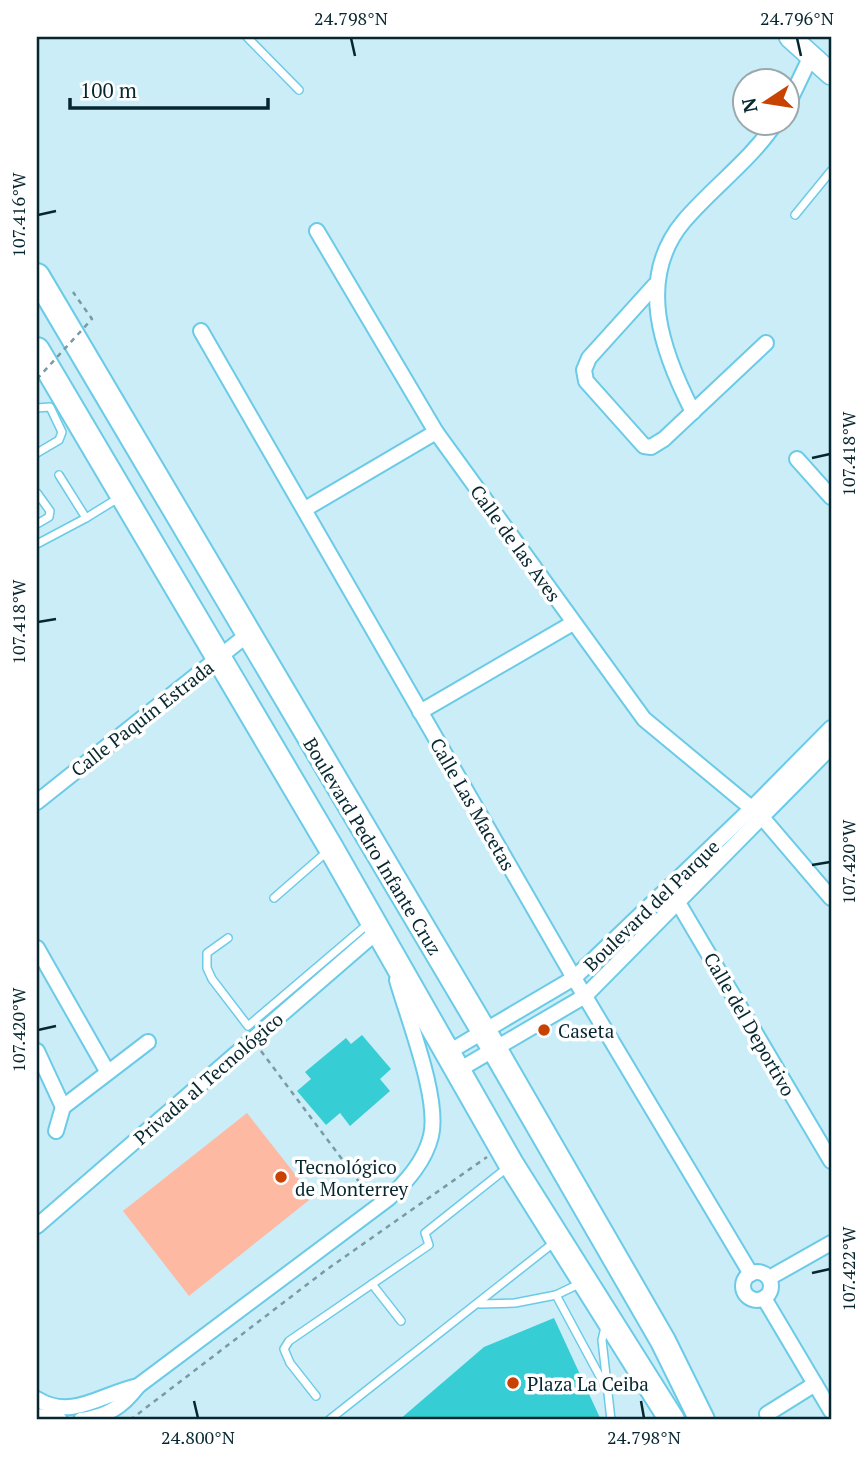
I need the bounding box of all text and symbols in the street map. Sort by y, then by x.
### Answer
text: 24.798°N [314,6,388,30]
text: 24.796°N [760,6,834,30]
scale bar [70,66,268,110]
north arrow [732,66,802,136]
text: 100 m [80,76,137,104]
text: N [735,95,763,115]
text: 107.416°W [6,172,30,258]
text: 107.418°W [836,411,860,497]
street label: Calle de las Aves [465,480,567,606]
text: 107.418°W [6,579,30,665]
street label: Calle Paquín Estrada [65,654,219,782]
street label: Boulevard Pedro Infante Cruz [298,733,448,959]
street label: Calle Las Macetas [425,733,521,875]
text: 107.420°W [836,819,860,905]
street label: Boulevard del Parque [578,834,724,976]
street label: Calle del Deportivo [699,948,801,1100]
text: 107.420°W [6,987,30,1073]
street label: Privada al Tecnológico [128,1006,288,1150]
place label: Caseta [558,1018,615,1043]
marker: Caseta [536,1022,552,1038]
place label: Tecnológico de Monterrey [295,1154,408,1201]
marker: Tecnológico de Monterrey [273,1169,289,1185]
text: 107.422°W [836,1226,860,1312]
place label: Plaza La Ceiba [527,1371,649,1396]
marker: Plaza La Ceiba [505,1375,521,1391]
text: 24.800°N [161,1425,235,1449]
text: 24.798°N [607,1425,681,1449]

